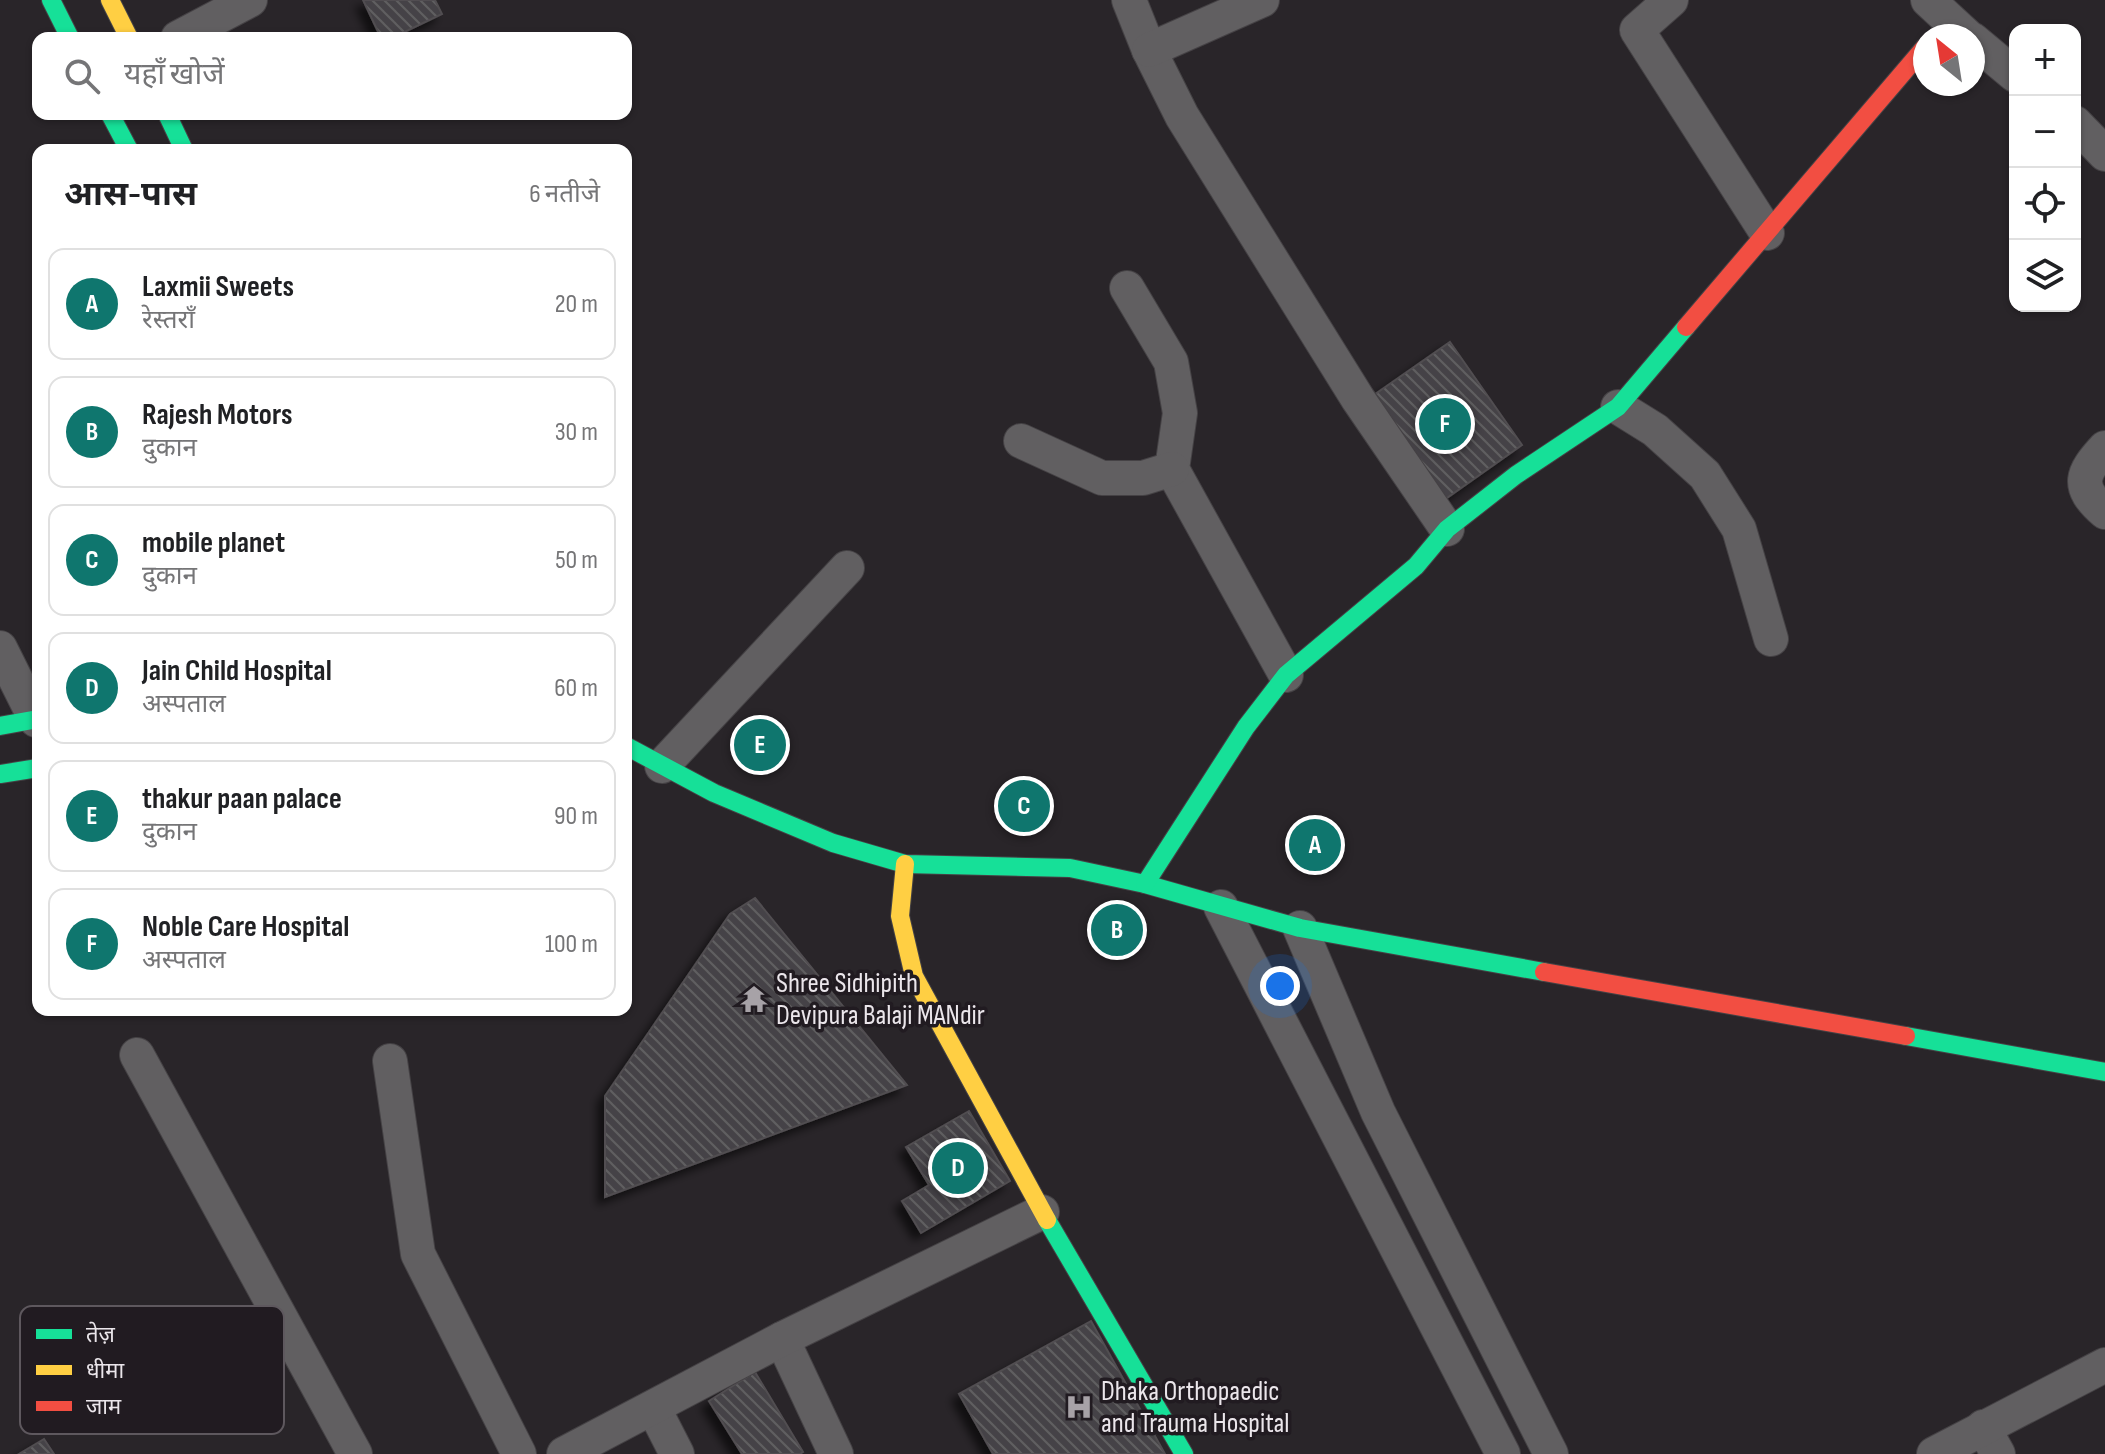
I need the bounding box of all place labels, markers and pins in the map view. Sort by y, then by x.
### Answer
pin: F [1419,394,1471,454]
pin: E [734,715,786,775]
pin: C [998,776,1050,836]
pin: A [1289,815,1341,875]
pin: B [1091,900,1143,960]
place label: Shree Sidhipith Devipura Balaji MANdir [776,967,985,1032]
temple icon: Shree Sidhipith Devipura Balaji MANdir [739,984,769,1014]
pin: D [932,1138,984,1198]
place label: Dhaka Orthopaedic and Trauma Hospital [1101,1375,1290,1440]
hospital icon: Dhaka Orthopaedic and Trauma Hospital [1064,1392,1094,1422]

